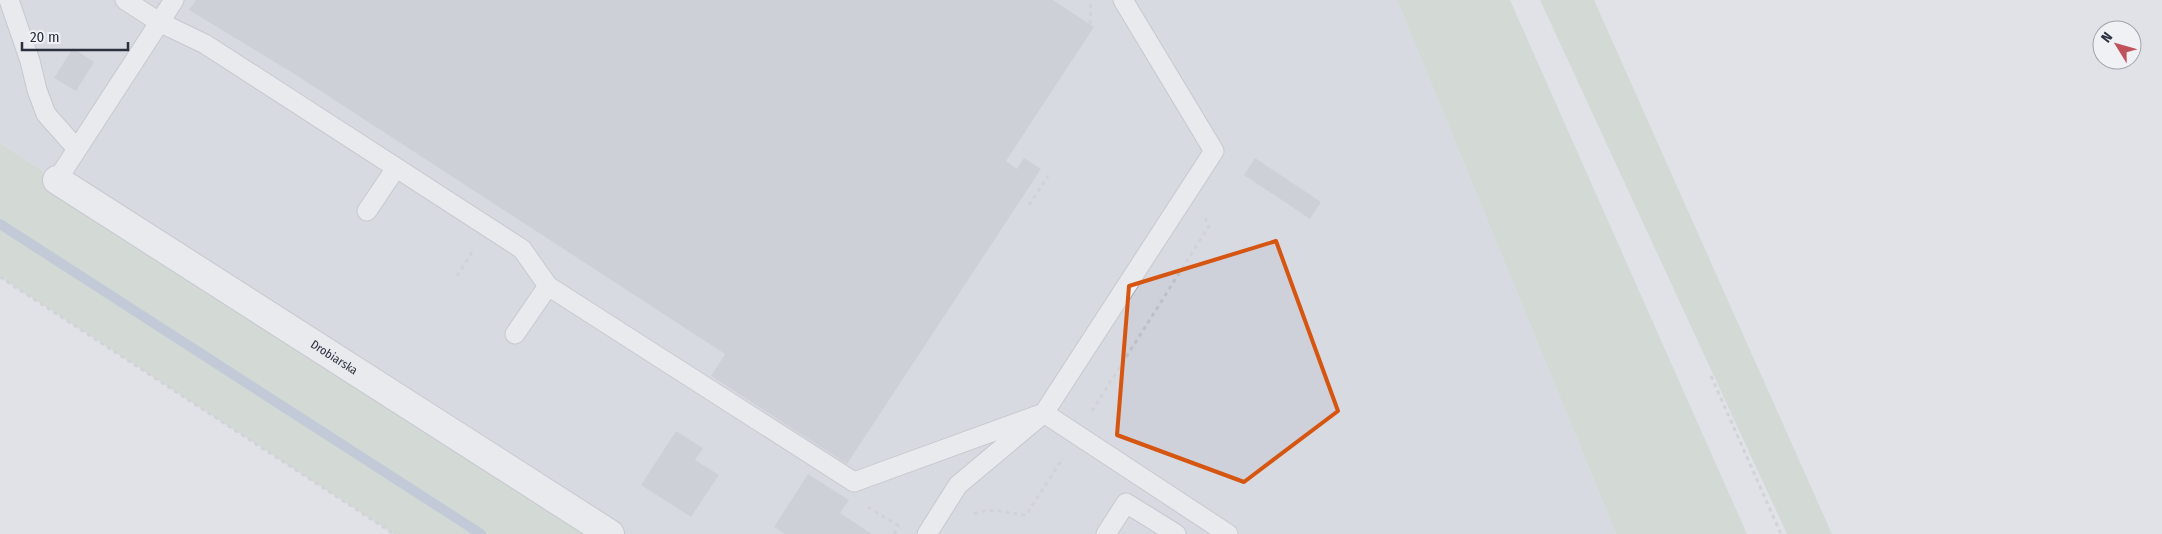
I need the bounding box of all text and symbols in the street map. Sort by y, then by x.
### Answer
scale bar [22,20,129,52]
north arrow [2092,20,2142,70]
text: 20 m [30,28,60,46]
text: N [2098,29,2116,46]
street label: Drobiarska [308,337,360,378]

